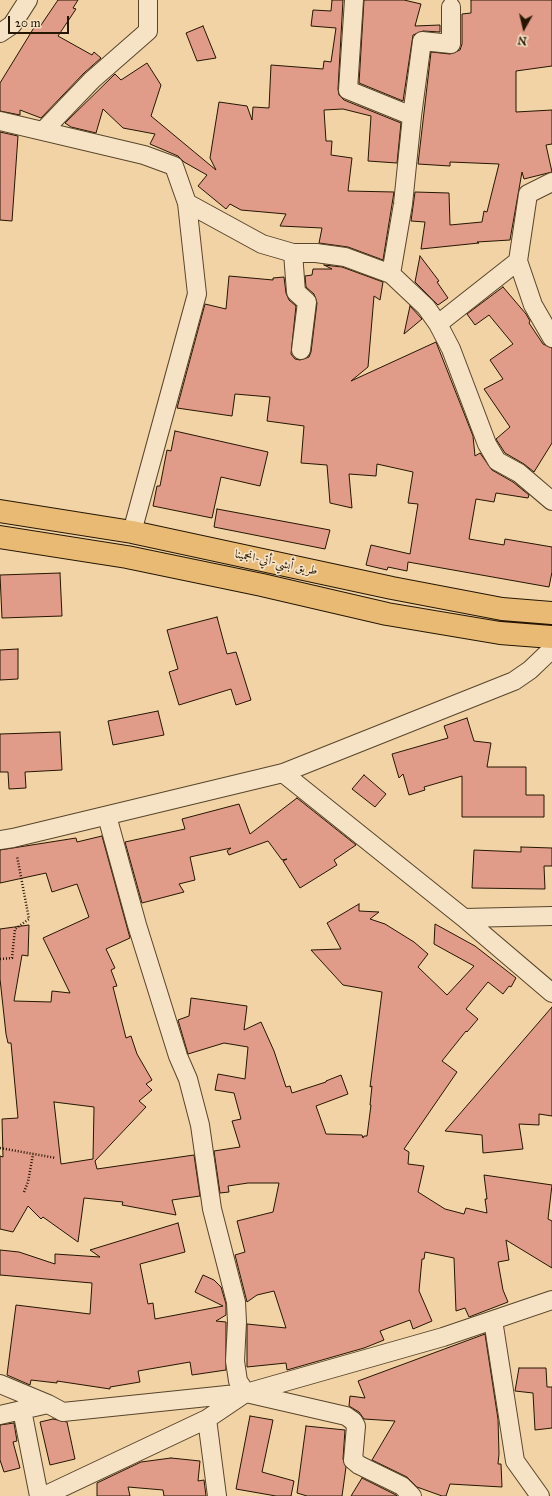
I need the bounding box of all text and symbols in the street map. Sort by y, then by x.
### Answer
scale bar [10,8,71,34]
north arrow [504,8,544,48]
text: 20 m [15,16,41,30]
text: N [517,33,528,47]
street label: طريق أبشي-أتي-انجمينا [233,547,319,579]

